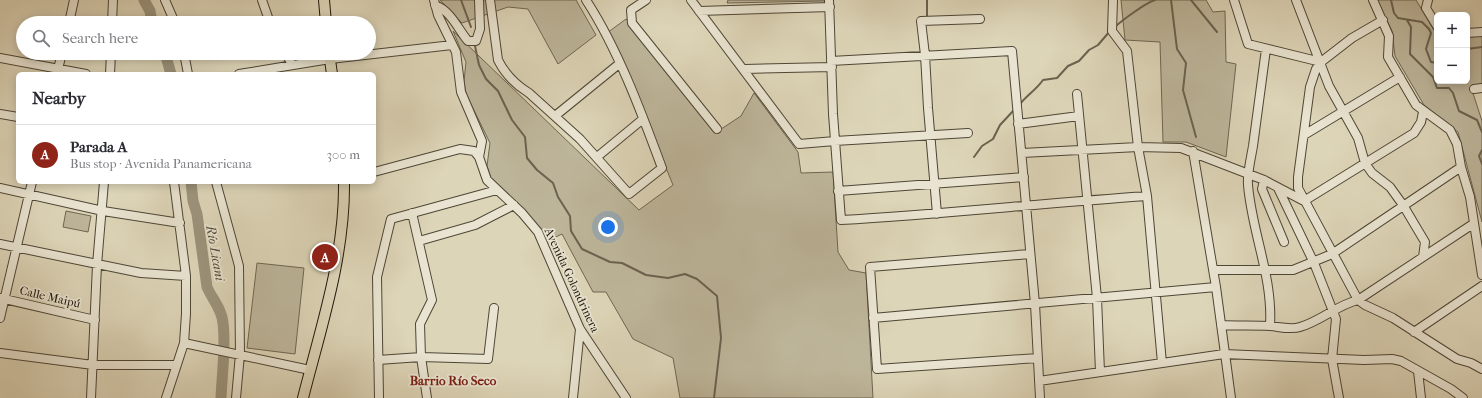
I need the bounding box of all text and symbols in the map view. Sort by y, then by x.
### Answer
map controls [1434,12,1470,84]
button: + [1434,12,1470,48]
search box [16,16,376,60]
icon: search [30,27,52,49]
text: Search here [62,29,138,47]
button: − [1434,48,1470,84]
text: Nearby [32,88,86,108]
text: Parada A [70,138,127,156]
text: A [41,147,49,162]
text: 300 m [327,147,360,162]
text: Bus stop · Avenida Panamericana [70,156,252,171]
your location [598,217,618,237]
water label: Río Licani [203,223,228,283]
street label: Avenida Golondrinera [541,225,603,335]
pin: A [312,242,338,272]
street label: Calle Maipú [18,283,82,311]
district label: Barrio Río Seco [410,373,497,388]

